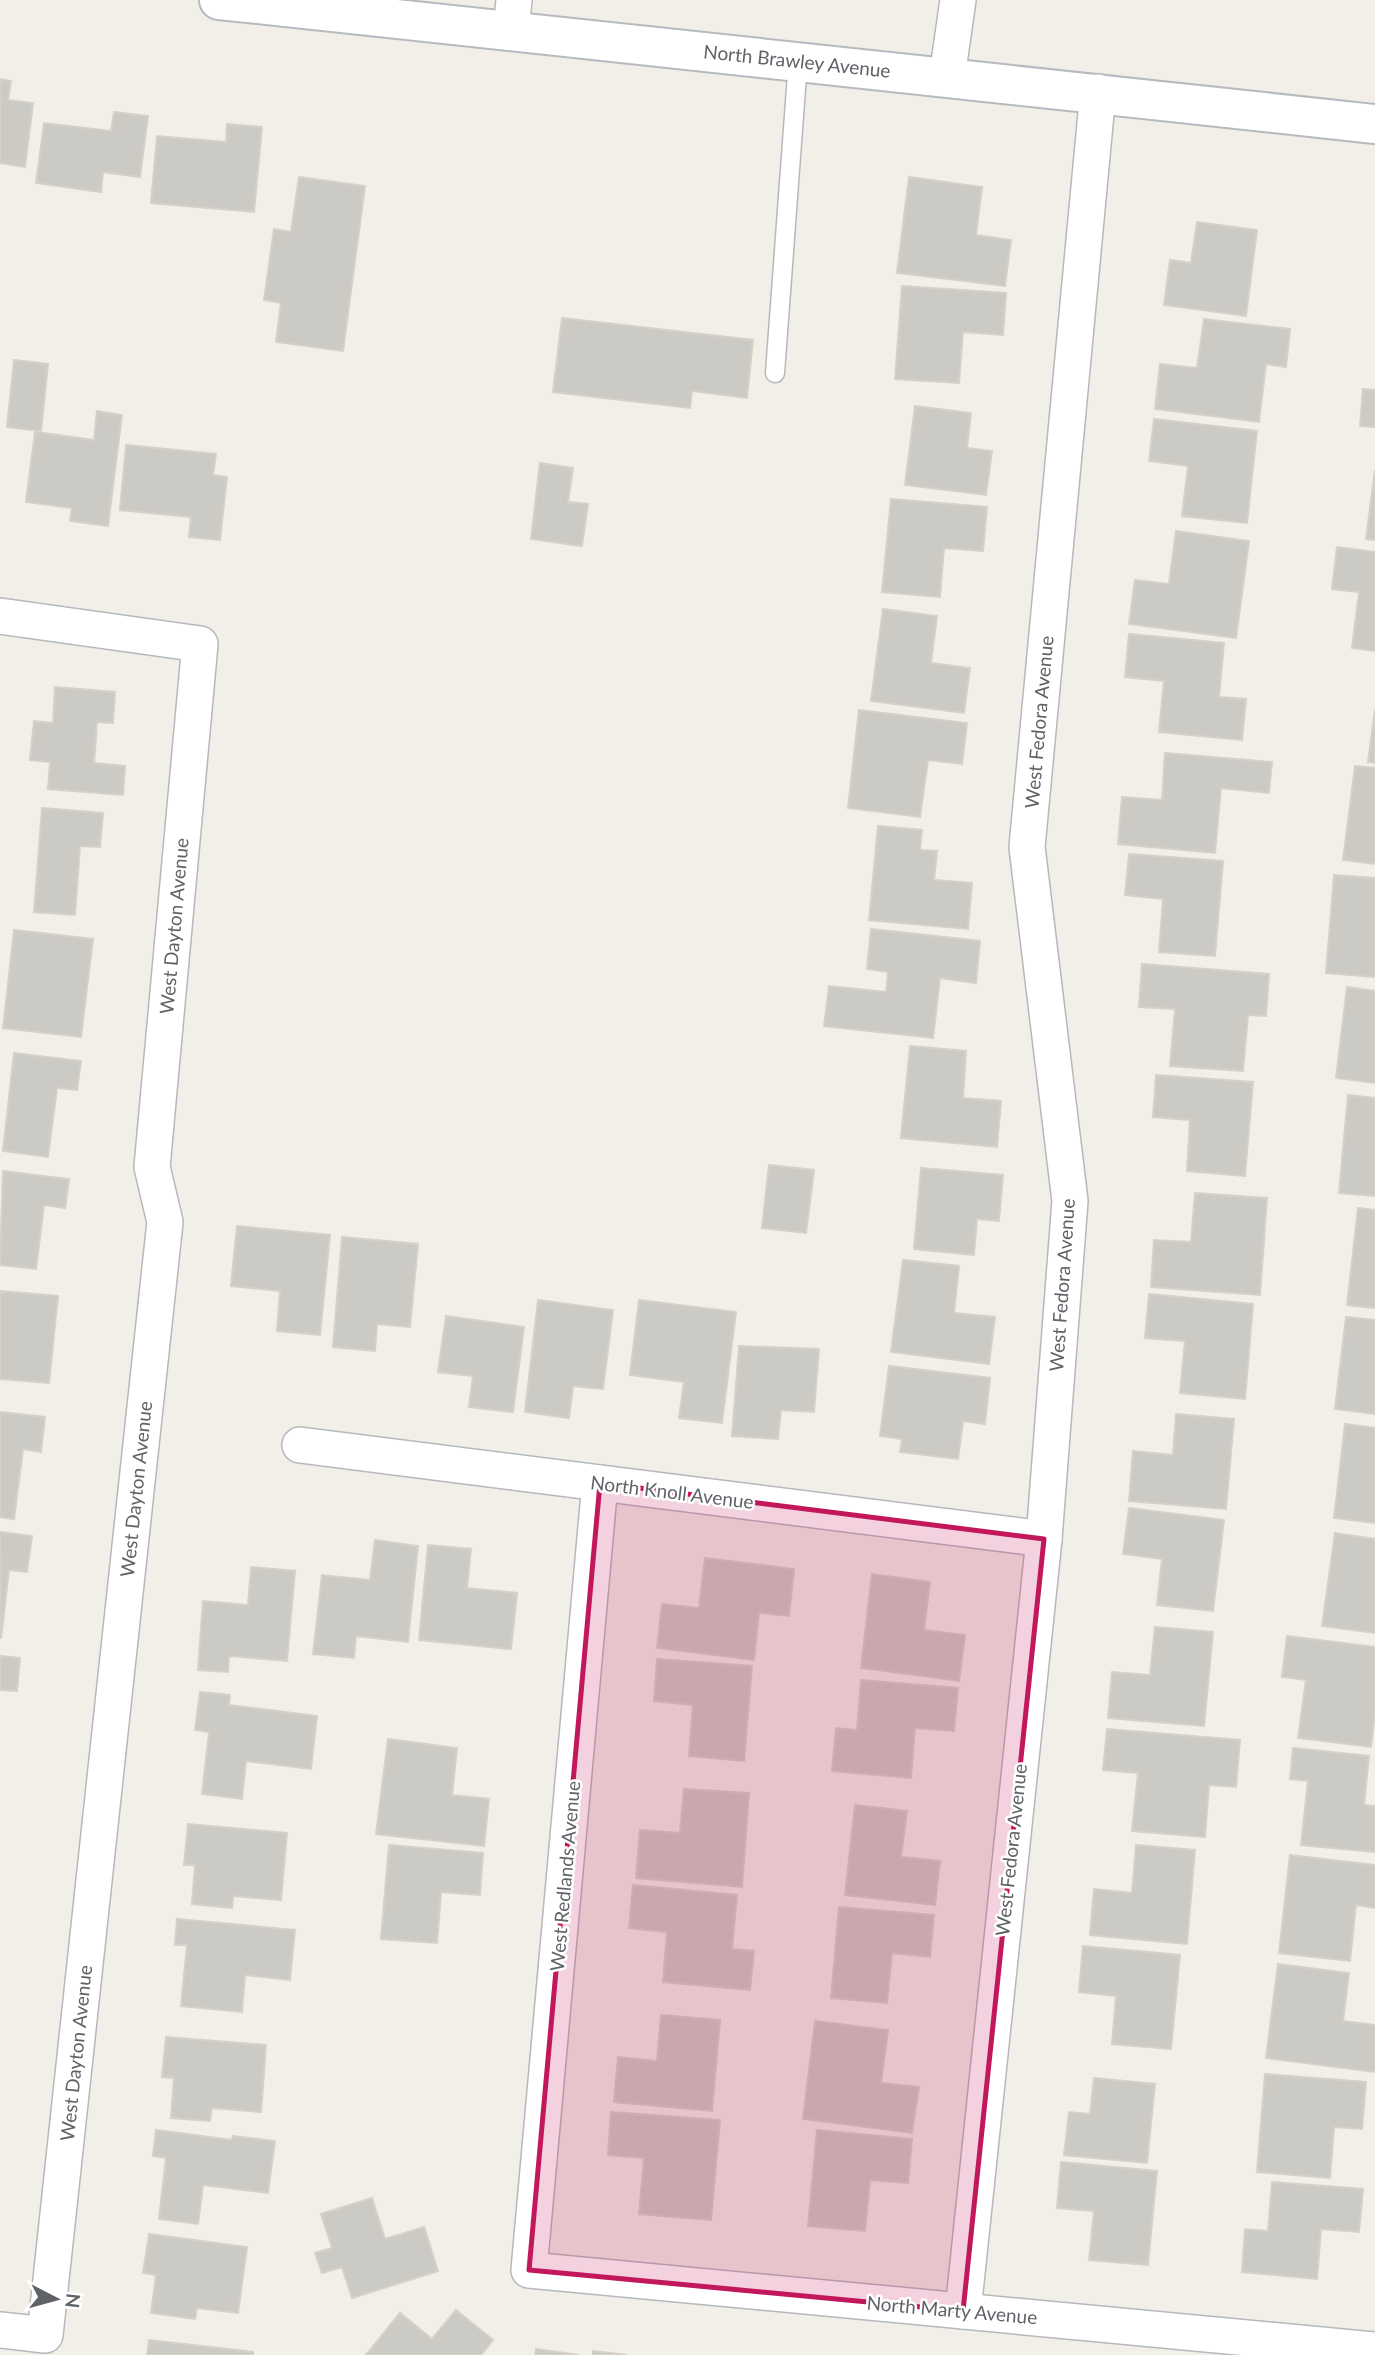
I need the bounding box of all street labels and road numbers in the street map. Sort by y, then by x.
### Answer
street label: North Brawley Avenue [702,39,892,82]
street label: West Fedora Avenue [1019,635,1058,809]
street label: West Dayton Avenue [154,837,193,1015]
street label: West Fedora Avenue [1044,1198,1079,1372]
street label: West Dayton Avenue [115,1400,156,1578]
street label: North Knoll Avenue [589,1470,755,1513]
street label: West Fedora Avenue [990,1763,1031,1937]
street label: West Redlands Avenue [545,1780,584,1972]
street label: West Dayton Avenue [55,1964,96,2142]
street label: North Marty Avenue [866,2291,1038,2328]

